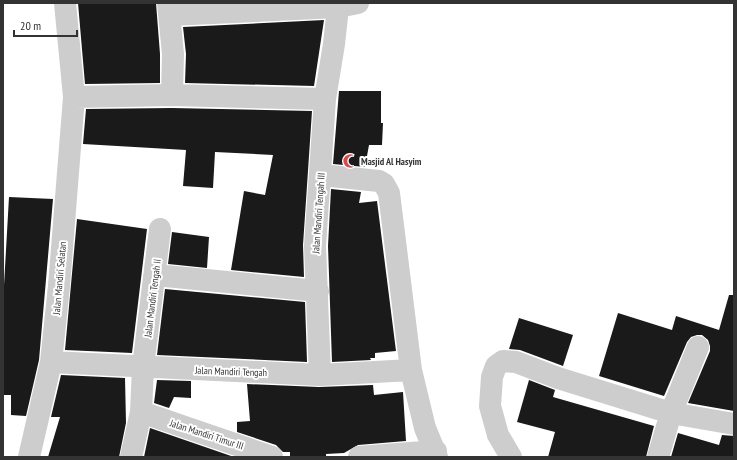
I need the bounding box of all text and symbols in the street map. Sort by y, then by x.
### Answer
scale bar [14,12,77,38]
text: 20 m [20,18,41,33]
mosque icon: Masjid Al Hasyim [342,153,358,169]
place label: Masjid Al Hasyim [361,155,422,168]
street label: Jalan Mandiri Tengah III [309,172,328,255]
street label: Jalan Mandiri Selatan [50,241,69,316]
street label: Jalan Mandiri Tengah II [141,258,164,339]
street label: Jalan Mandiri Tengah [194,364,267,379]
street label: Jalan Mandiri Timur III [167,416,245,452]

